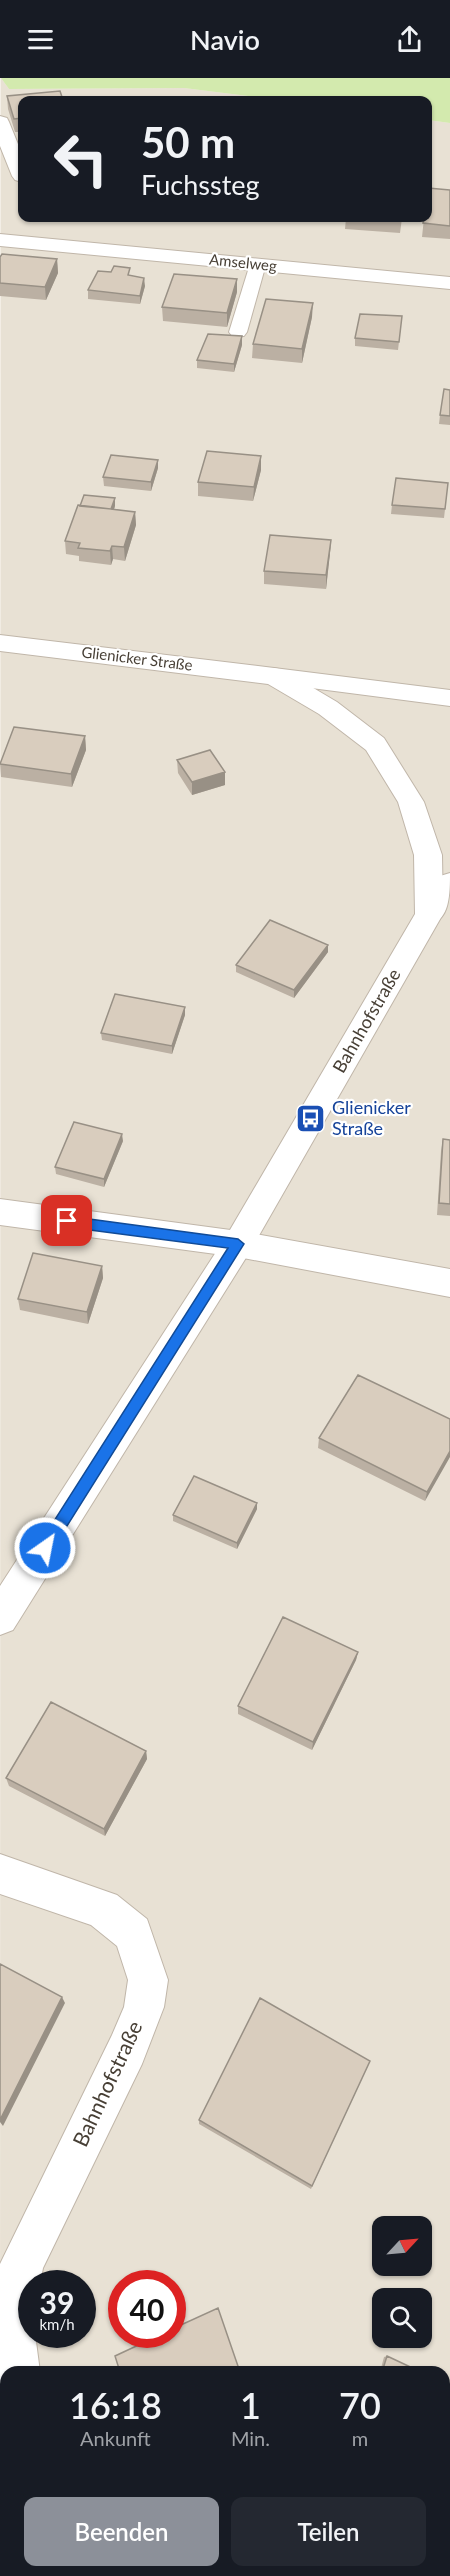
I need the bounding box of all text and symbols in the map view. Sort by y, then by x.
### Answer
icon: menu [24,23,57,56]
text: Navio [190,23,260,56]
icon: share [393,23,426,56]
text: 50 m [141,117,235,167]
icon: left [42,120,120,198]
text: Fuchssteg [141,168,260,201]
street label: Amselweg [208,250,278,275]
street label: Glienicker Straße [81,642,194,674]
street label: Bahnhofstraße [327,965,405,1076]
place label: Glienicker Straße [332,1096,411,1139]
bus stop icon: Glienicker Straße [295,1102,327,1134]
pin [41,1195,92,1246]
icon: arrive [50,1204,83,1237]
position arrow [13,1516,77,1580]
street label: Bahnhofstraße [67,2017,147,2150]
north arrow [372,2216,432,2276]
map controls [372,2216,432,2348]
speed limit sign: 40 [108,2270,186,2348]
text: 39 [40,2284,74,2320]
button: search [372,2288,432,2348]
text: km/h [39,2315,75,2333]
text: 16:18 [69,2383,162,2427]
text: 1 [240,2383,261,2427]
text: 70 [339,2383,381,2427]
text: Ankunft [80,2426,151,2450]
text: Min. [231,2426,270,2450]
text: m [352,2426,368,2450]
button: Beenden [24,2497,219,2566]
button: Teilen [231,2497,426,2566]

